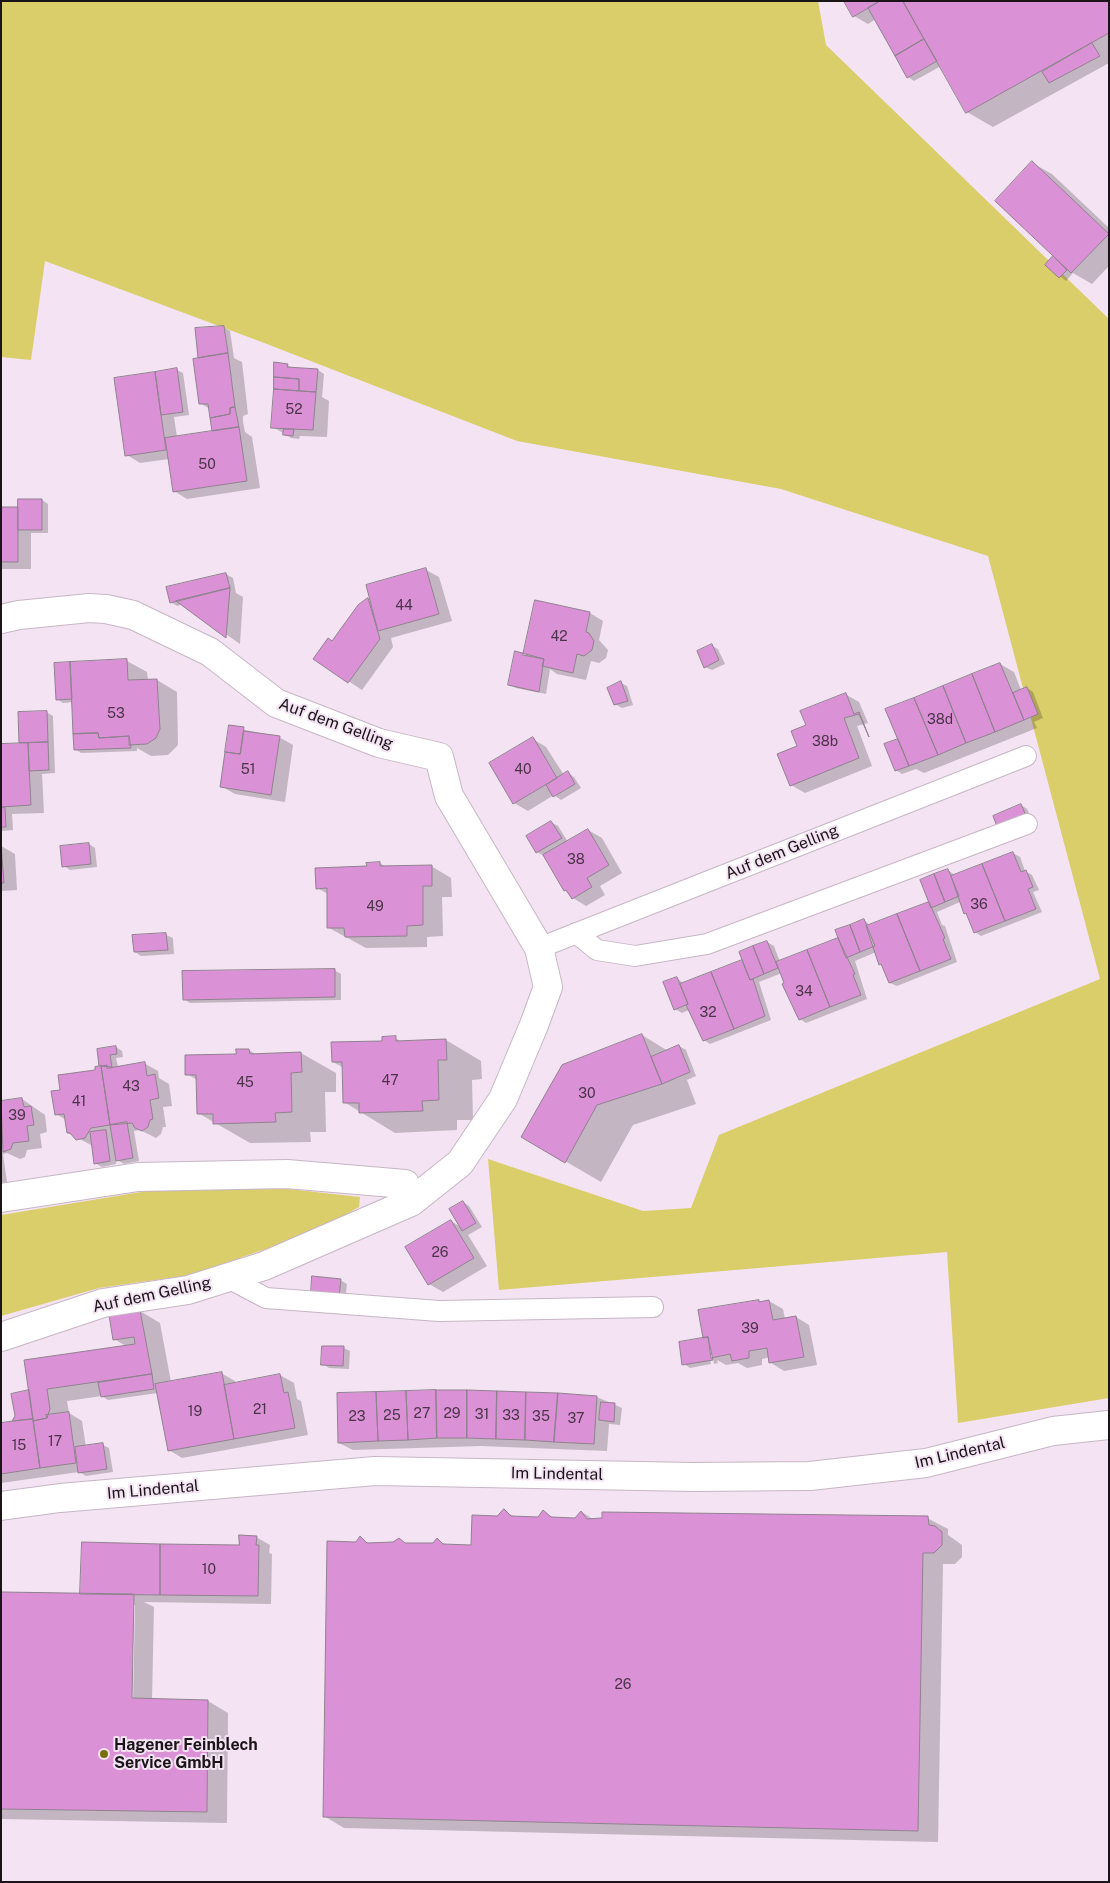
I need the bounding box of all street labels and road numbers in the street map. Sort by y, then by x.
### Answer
street label: Auf dem Gelling [276,694,396,754]
street label: Auf dem Gelling [723,821,841,883]
street label: Auf dem Gelling [91,1273,213,1317]
street label: Im Lindental [913,1433,1007,1473]
street label: Im Lindental [511,1464,603,1484]
street label: Im Lindental [106,1476,200,1504]

